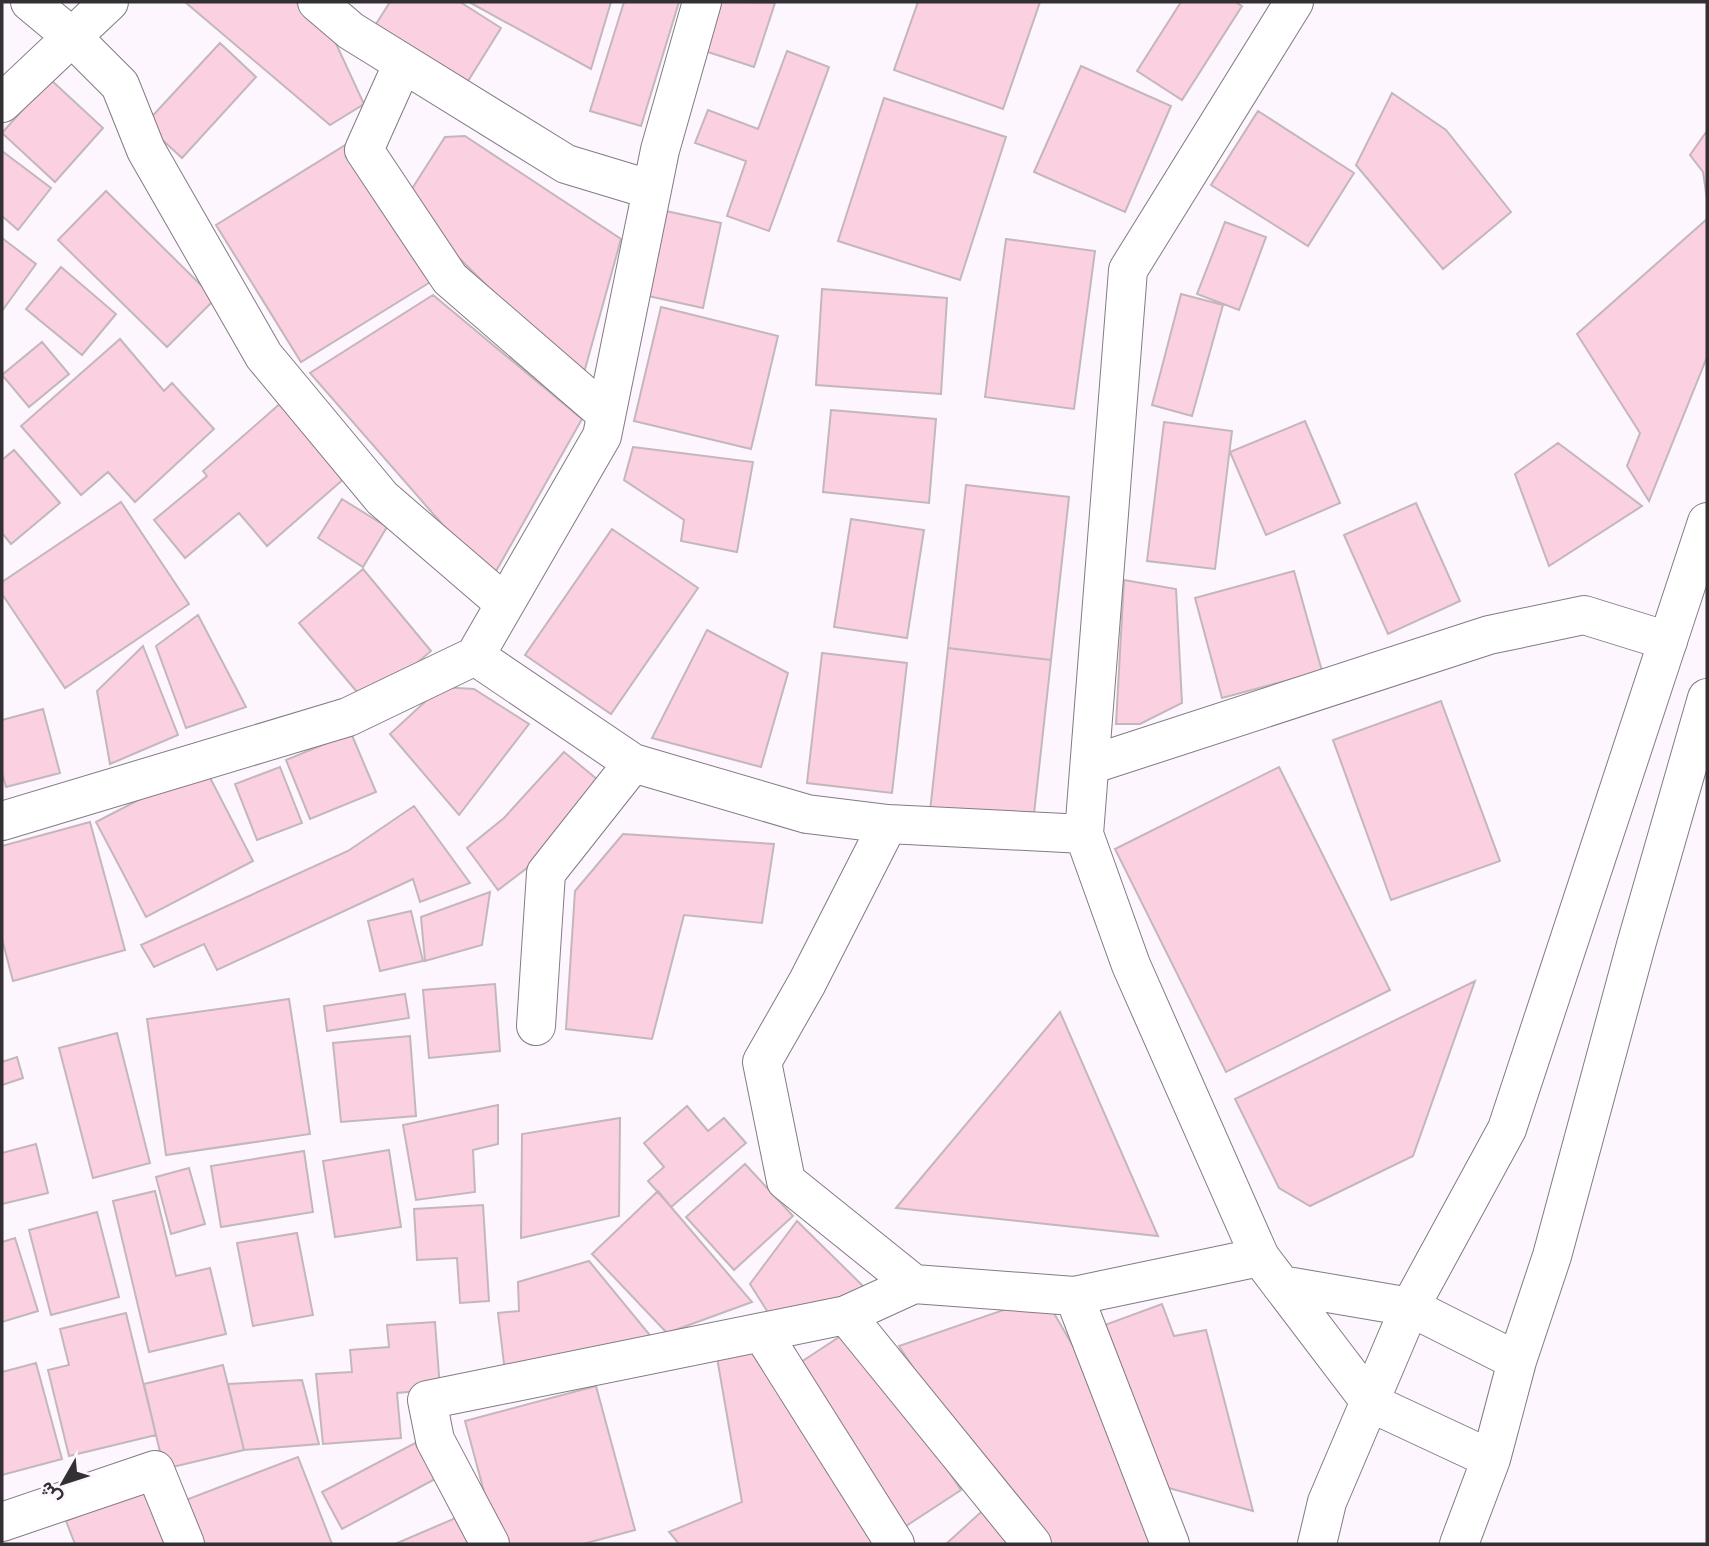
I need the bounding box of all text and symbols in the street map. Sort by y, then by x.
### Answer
north arrow [28,1448,98,1518]
text: ش [34,1477,66,1509]

